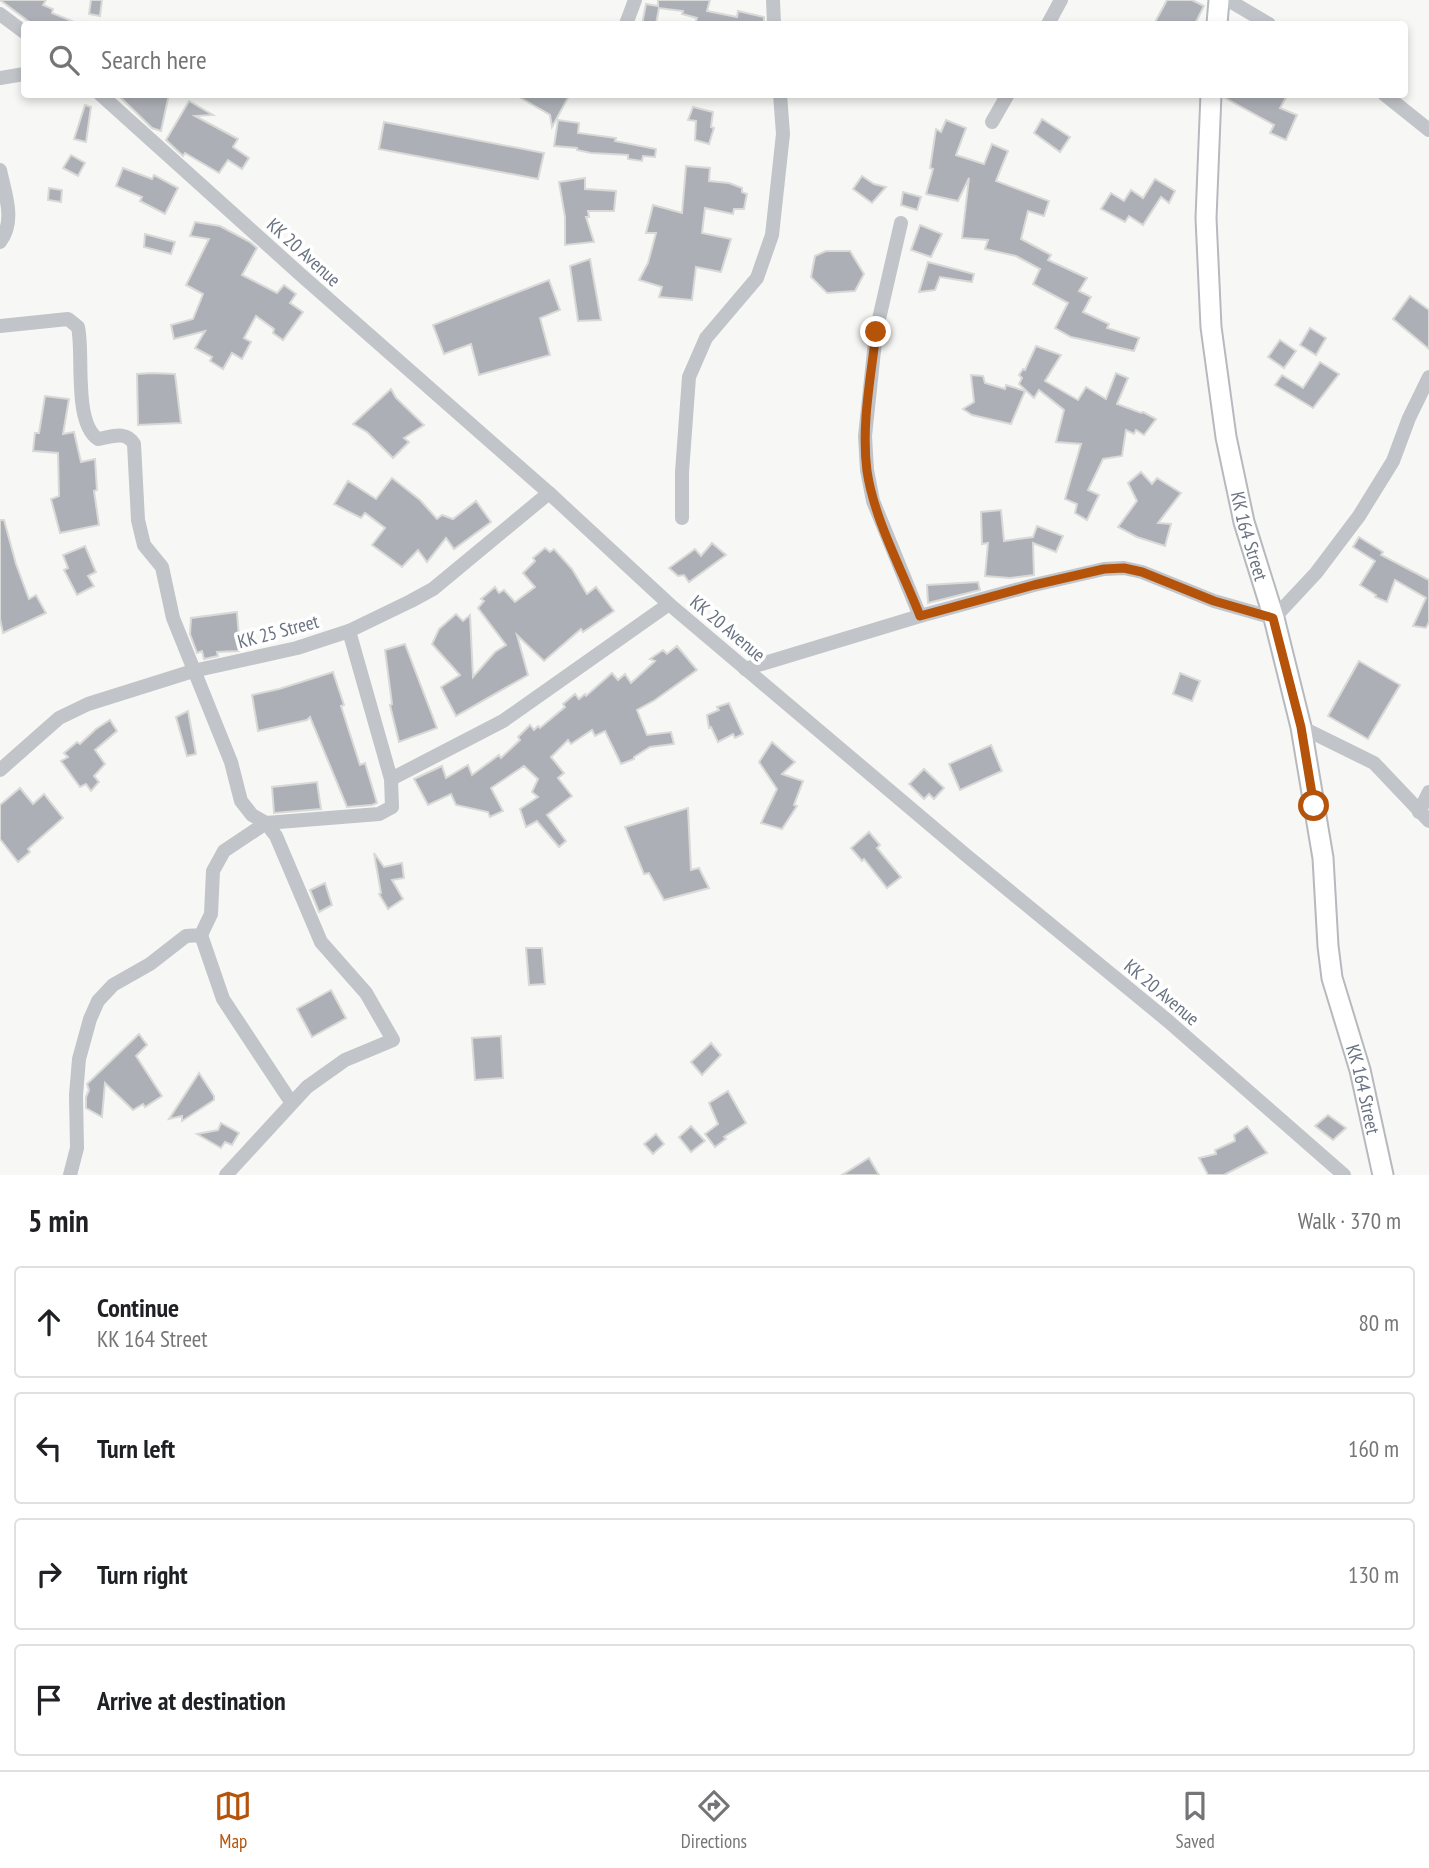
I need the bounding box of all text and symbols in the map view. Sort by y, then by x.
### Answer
search box [21,21,1408,98]
icon: search [45,41,83,79]
text: Search here [101,43,207,76]
street label: KK 20 Avenue [262,213,346,291]
route end [860,316,891,347]
street label: KK 164 Street [1226,489,1274,584]
street label: KK 20 Avenue [685,590,771,667]
street label: KK 25 Street [235,608,322,653]
route start [1298,790,1329,821]
street label: KK 20 Avenue [1119,954,1205,1031]
street label: KK 164 Street [1341,1042,1386,1137]
text: 5 min [28,1201,89,1240]
text: Walk · 370 m [1298,1206,1401,1235]
text: Continue [97,1291,179,1324]
icon: ahead [30,1303,68,1341]
text: 80 m [1358,1308,1399,1337]
text: KK 164 Street [97,1324,208,1353]
icon: left [30,1429,68,1467]
text: Turn left [97,1432,175,1465]
text: 160 m [1348,1434,1399,1463]
icon: right [30,1555,68,1593]
text: Turn right [97,1558,188,1591]
text: 130 m [1348,1560,1399,1589]
icon: arrive [30,1681,68,1719]
text: Arrive at destination [97,1684,286,1717]
tab: Map [214,1787,252,1853]
tab: Directions [681,1787,747,1853]
tab: Saved [1176,1787,1215,1853]

